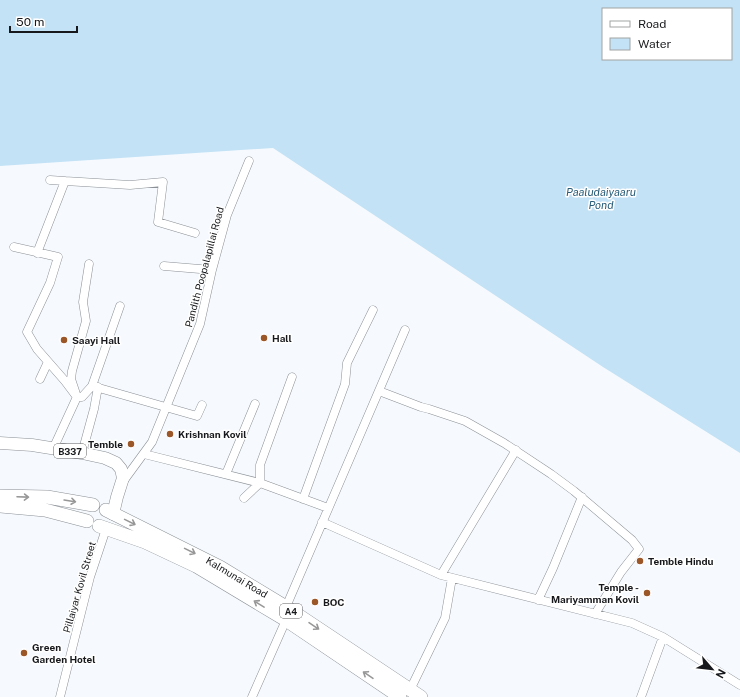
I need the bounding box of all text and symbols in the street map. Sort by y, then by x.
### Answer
scale bar [10,8,77,34]
legend [602,8,732,60]
text: 50 m [16,15,44,29]
text: Road [638,17,666,31]
text: Water [638,37,672,51]
water label: Paaludaiyaaru Pond [566,186,636,211]
street label: Pandith Poopalapillai Road [182,205,226,329]
place label: Hall [272,332,292,344]
marker: Hall [259,333,269,343]
place label: Saayi Hall [72,334,120,346]
marker: Saayi Hall [59,335,69,345]
place label: Krishnan Kovil [178,428,247,440]
marker: Krishnan Kovil [165,429,175,439]
place label: Temble [88,438,123,450]
marker: Temble [126,439,136,449]
road number: B337 [54,444,86,458]
one-way arrow [16,493,29,500]
one-way arrow [63,497,76,505]
one-way arrow [124,519,136,526]
street label: Pillaiyar Kovil Street [60,540,98,634]
one-way arrow [184,548,196,555]
street label: Kalmunai Road [204,554,270,600]
place label: Temble Hindu [648,555,714,567]
marker: Temble Hindu [635,556,645,566]
place label: Temple - Mariyamman Kovil [551,581,639,605]
marker: Temple - Mariyamman Kovil [642,588,652,598]
place label: BOC [323,596,345,608]
marker: BOC [310,597,320,607]
one-way arrow [254,600,265,608]
road number: A4 [280,604,302,618]
one-way arrow [308,621,319,630]
place label: Green Garden Hotel [32,641,96,665]
marker: Green Garden Hotel [19,648,29,658]
north arrow [692,649,732,689]
text: N [714,667,728,680]
one-way arrow [363,671,374,679]

